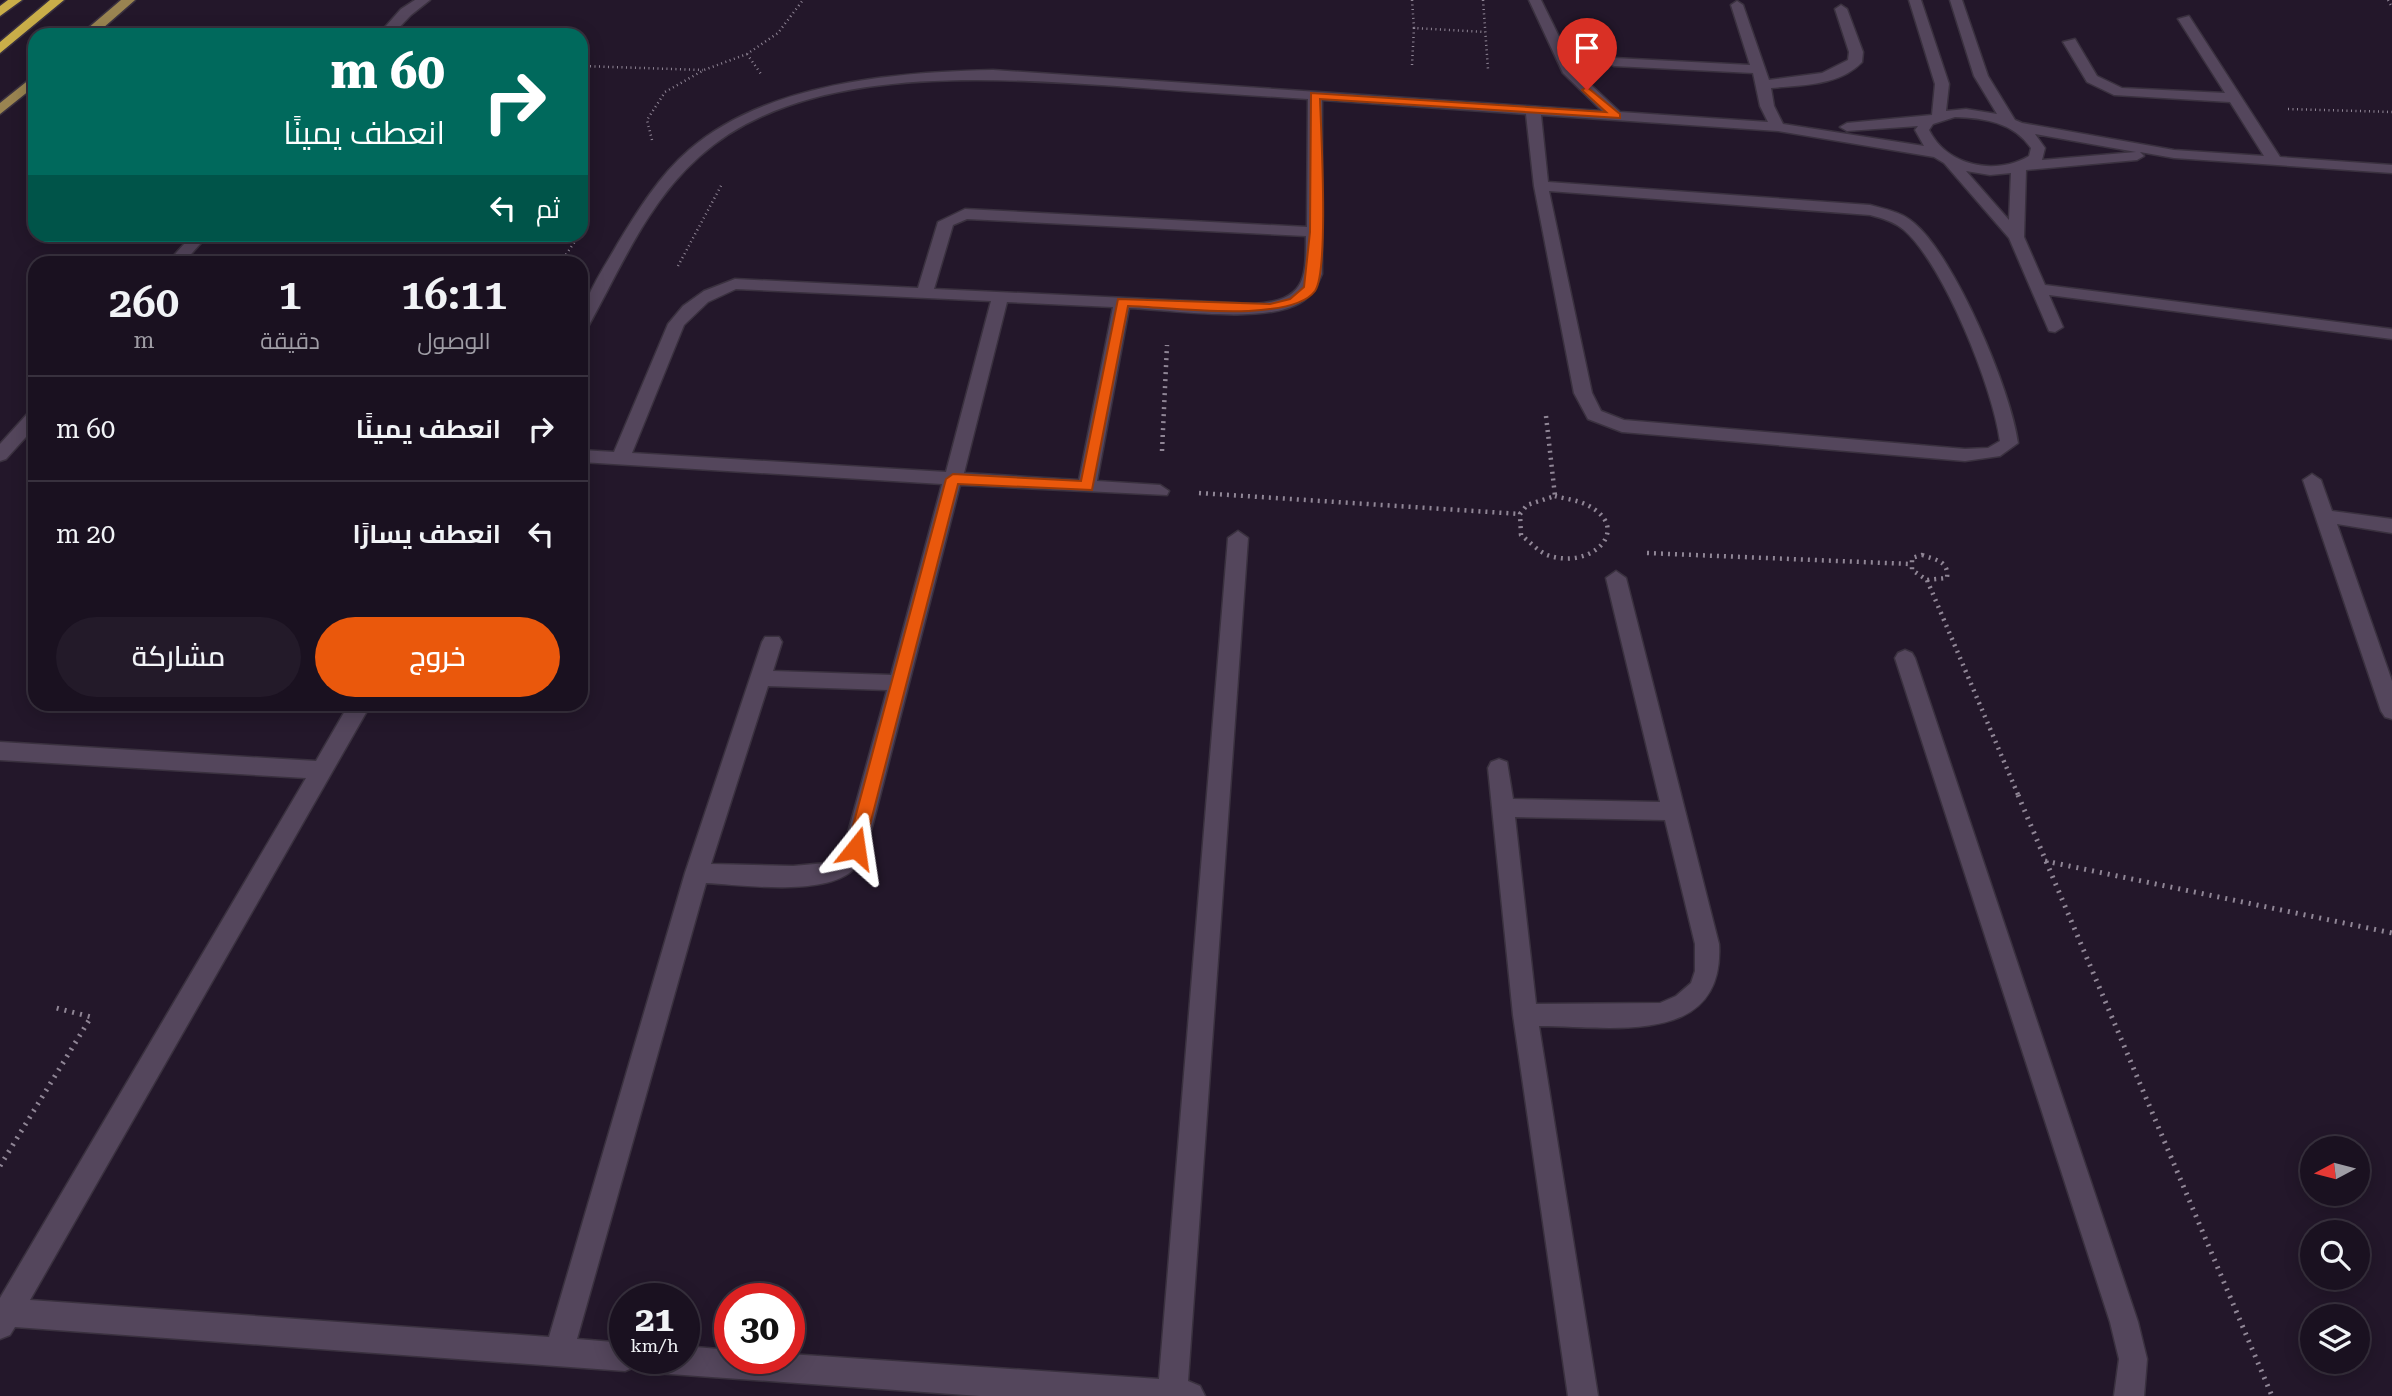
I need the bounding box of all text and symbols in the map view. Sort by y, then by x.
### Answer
pin [1557,18,1617,90]
icon: arrive [1568,29,1606,67]
text: 60 m [330,43,445,100]
icon: right [469,56,560,147]
text: انعطف يمينًا [283,114,445,152]
icon: left [484,189,522,227]
text: ثم [536,194,560,224]
text: 1 [278,270,302,319]
text: 16:11 [401,270,507,319]
text: 260 [109,278,179,327]
text: m [134,327,155,354]
text: دقيقة [260,328,320,355]
text: الوصول [417,328,491,355]
icon: right [522,410,560,448]
text: 60 m [56,414,115,444]
text: انعطف يمينًا [356,414,501,444]
icon: left [522,515,560,553]
text: 20 m [56,519,115,549]
text: انعطف يسارًا [353,519,501,549]
button: مشاركة [56,617,301,697]
button: خروج [315,617,560,697]
position arrow [819,811,893,885]
north arrow [2300,1136,2370,1206]
map controls [2300,1136,2370,1374]
button: search [2300,1220,2370,1290]
speed limit sign: 30 [714,1283,805,1374]
text: 21 [635,1299,674,1340]
button: layers [2300,1304,2370,1374]
text: km/h [630,1335,679,1356]

